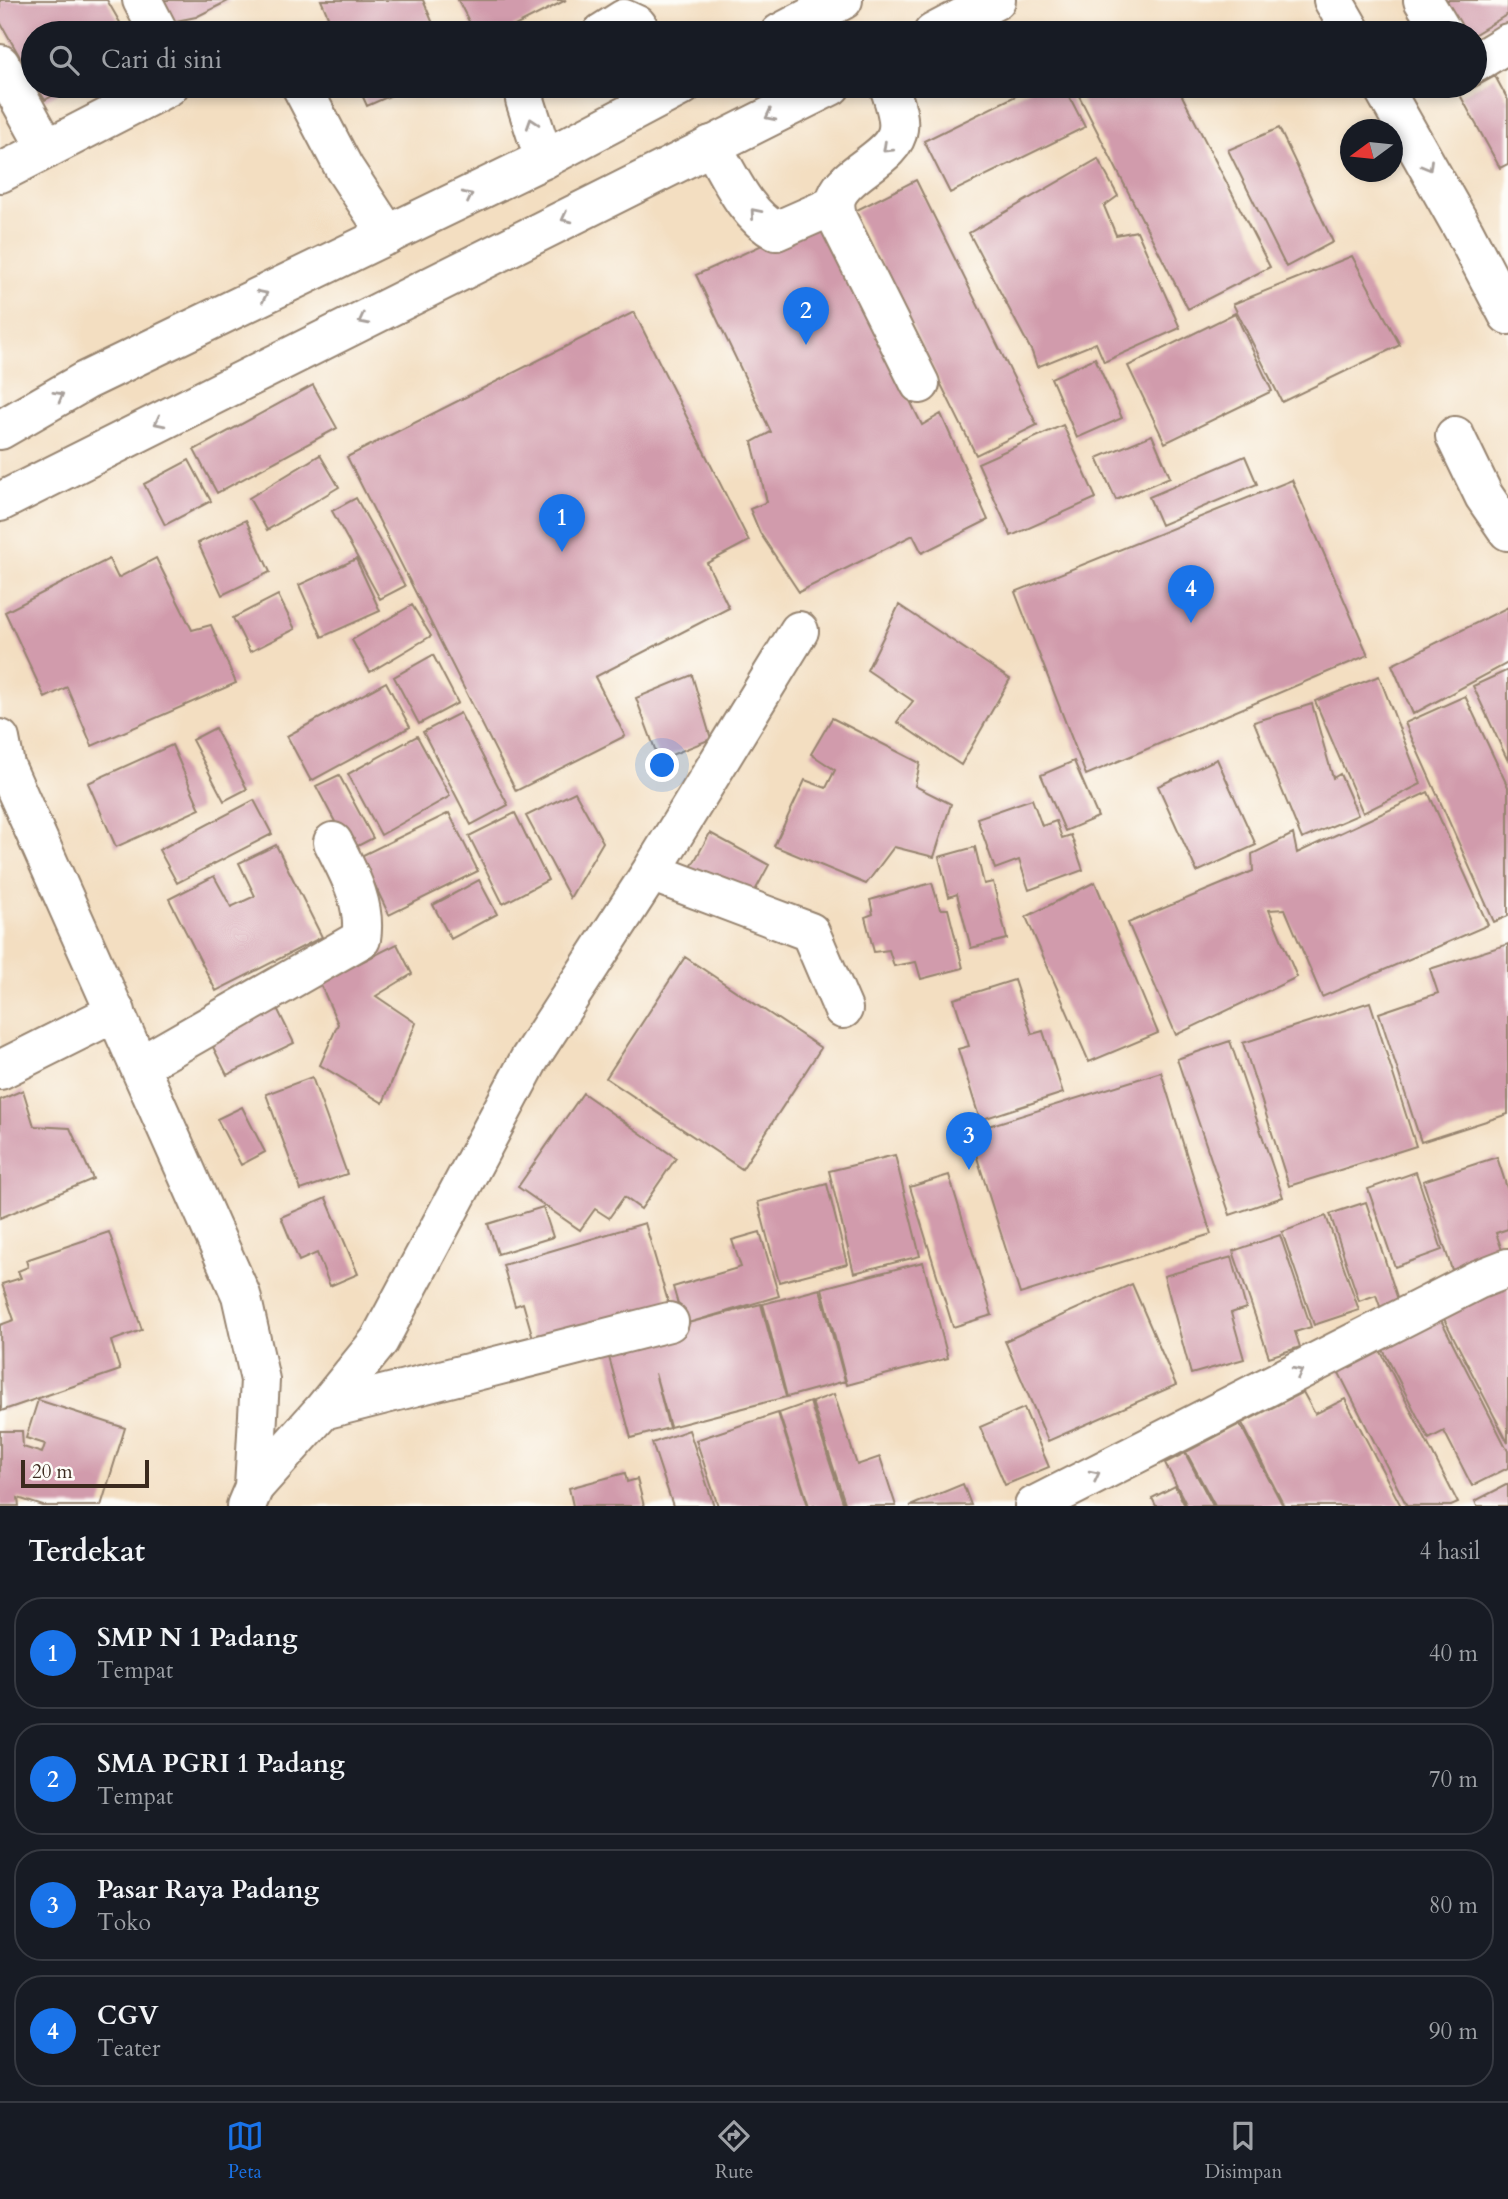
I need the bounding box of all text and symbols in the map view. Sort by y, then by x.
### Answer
search box [21,21,1487,98]
icon: search [45,41,83,79]
text: Cari di sini [101,42,222,77]
one-way arrow [765,108,777,122]
one-way arrow [526,117,541,129]
north arrow [1340,119,1403,182]
one-way arrow [882,140,895,152]
one-way arrow [1420,159,1433,172]
one-way arrow [461,190,473,204]
one-way arrow [751,208,763,221]
one-way arrow [561,210,573,224]
pin: 2 [783,287,829,345]
one-way arrow [256,289,268,303]
one-way arrow [358,311,370,325]
one-way arrow [52,391,65,404]
one-way arrow [154,413,166,427]
pin: 1 [539,494,585,552]
pin: 4 [1168,565,1214,623]
your location [645,748,679,782]
pin: 3 [946,1112,992,1170]
one-way arrow [1291,1366,1303,1380]
scale bar [21,1457,149,1489]
text: 20 m [32,1459,73,1485]
one-way arrow [1088,1470,1100,1483]
text: Terdekat [28,1531,145,1572]
text: 4 hasil [1419,1536,1480,1567]
text: SMP N 1 Padang [97,1620,297,1655]
text: 1 [47,1638,59,1669]
text: 40 m [1429,1638,1478,1669]
text: Tempat [97,1655,173,1686]
text: SMA PGRI 1 Padang [97,1746,345,1781]
text: 2 [47,1764,59,1795]
text: 70 m [1429,1764,1478,1795]
text: Tempat [97,1781,173,1812]
text: Pasar Raya Padang [97,1872,319,1907]
text: 3 [47,1890,59,1921]
text: 80 m [1429,1890,1478,1921]
text: Toko [97,1907,151,1938]
text: CGV [97,1998,159,2033]
text: 4 [47,2016,59,2047]
text: 90 m [1429,2016,1478,2047]
text: Teater [97,2033,160,2064]
tab: Peta [226,2117,264,2185]
tab: Rute [715,2117,753,2185]
tab: Disimpan [1205,2117,1282,2185]

